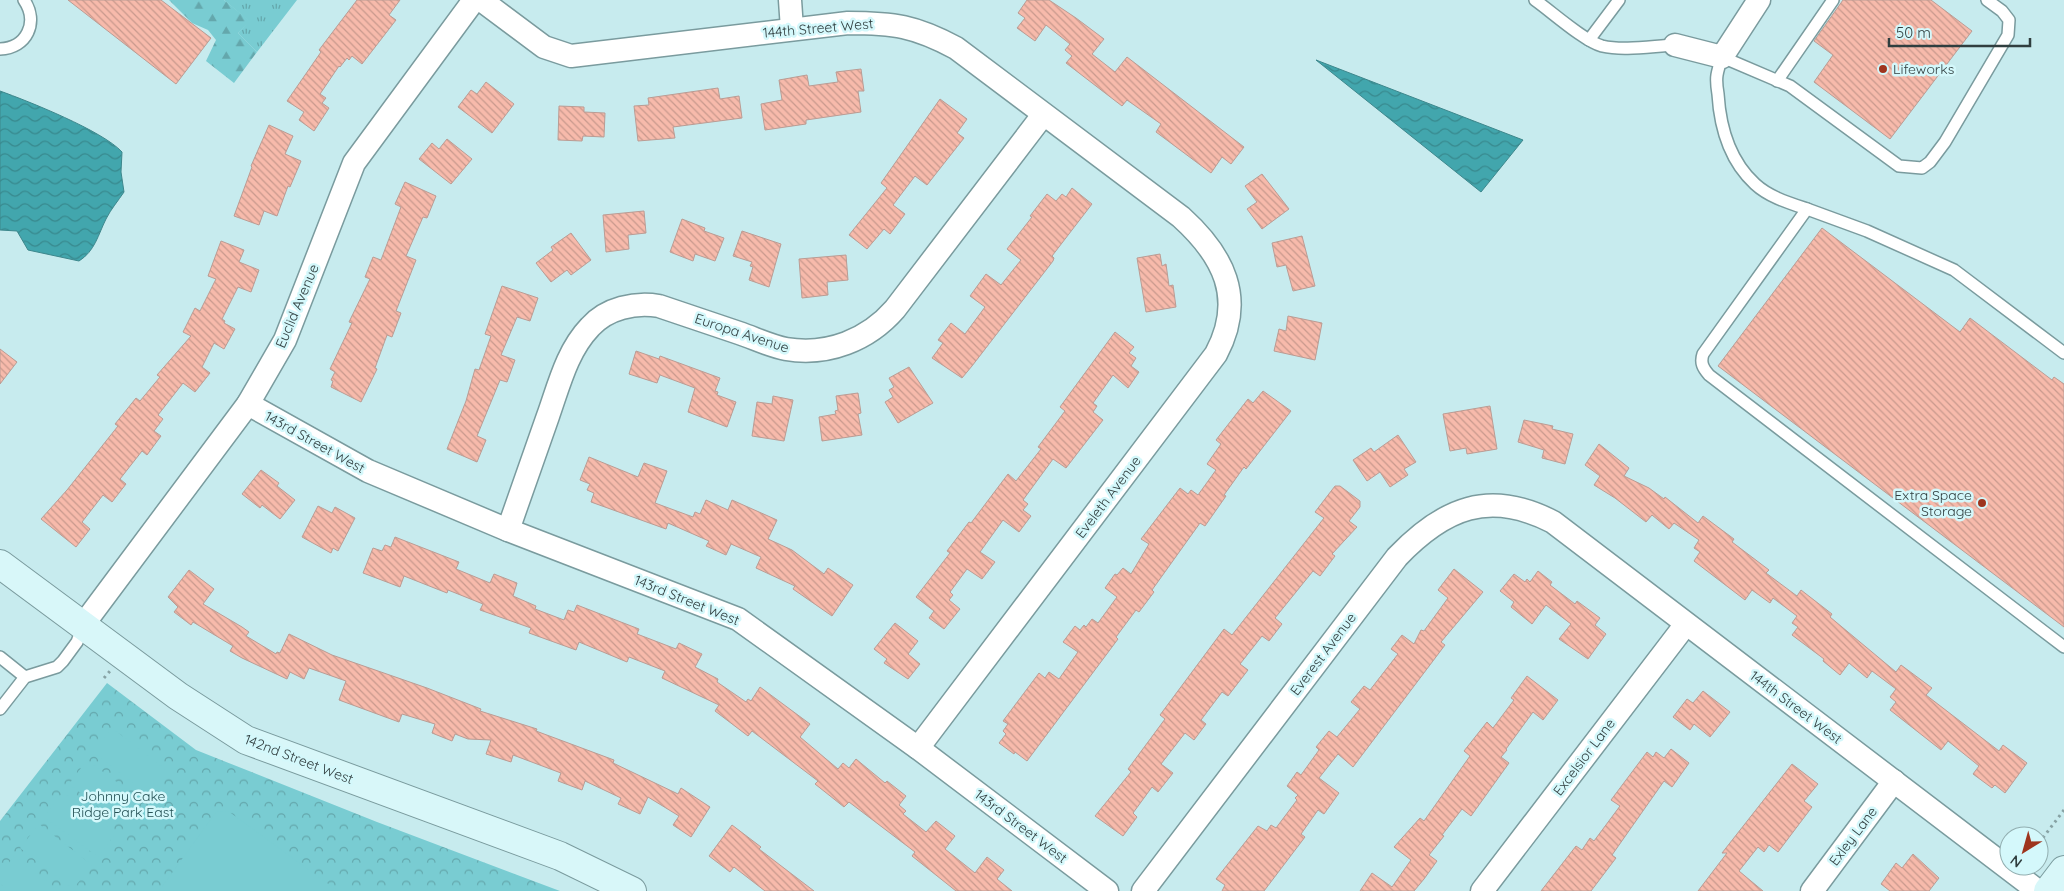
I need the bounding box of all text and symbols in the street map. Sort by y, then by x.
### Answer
street label: 144th Street West [762,14,874,42]
scale bar [1889,15,2030,47]
text: 50 m [1896,23,1931,42]
place label: Lifeworks [1893,60,1954,78]
marker: Lifeworks [1877,63,1889,75]
street label: Euclid Avenue [271,261,323,351]
street label: Europa Avenue [693,309,791,357]
street label: 143rd Street West [262,407,368,477]
street label: Eveleth Avenue [1071,452,1145,542]
place label: Extra Space Storage [1894,486,1972,520]
marker: Extra Space Storage [1976,497,1988,509]
street label: 143rd Street West [632,571,742,629]
street label: Everest Avenue [1286,609,1360,699]
street label: 144th Street West [1746,666,1846,748]
street label: Excelsior Lane [1549,715,1619,799]
street label: 142nd Street West [242,730,356,788]
street label: 143rd Street West [971,785,1071,867]
park label: Johnny Cake Ridge Park East [72,787,174,821]
street label: Exley Lane [1825,803,1881,869]
north arrow [1999,826,2049,876]
text: N [2007,851,2026,872]

